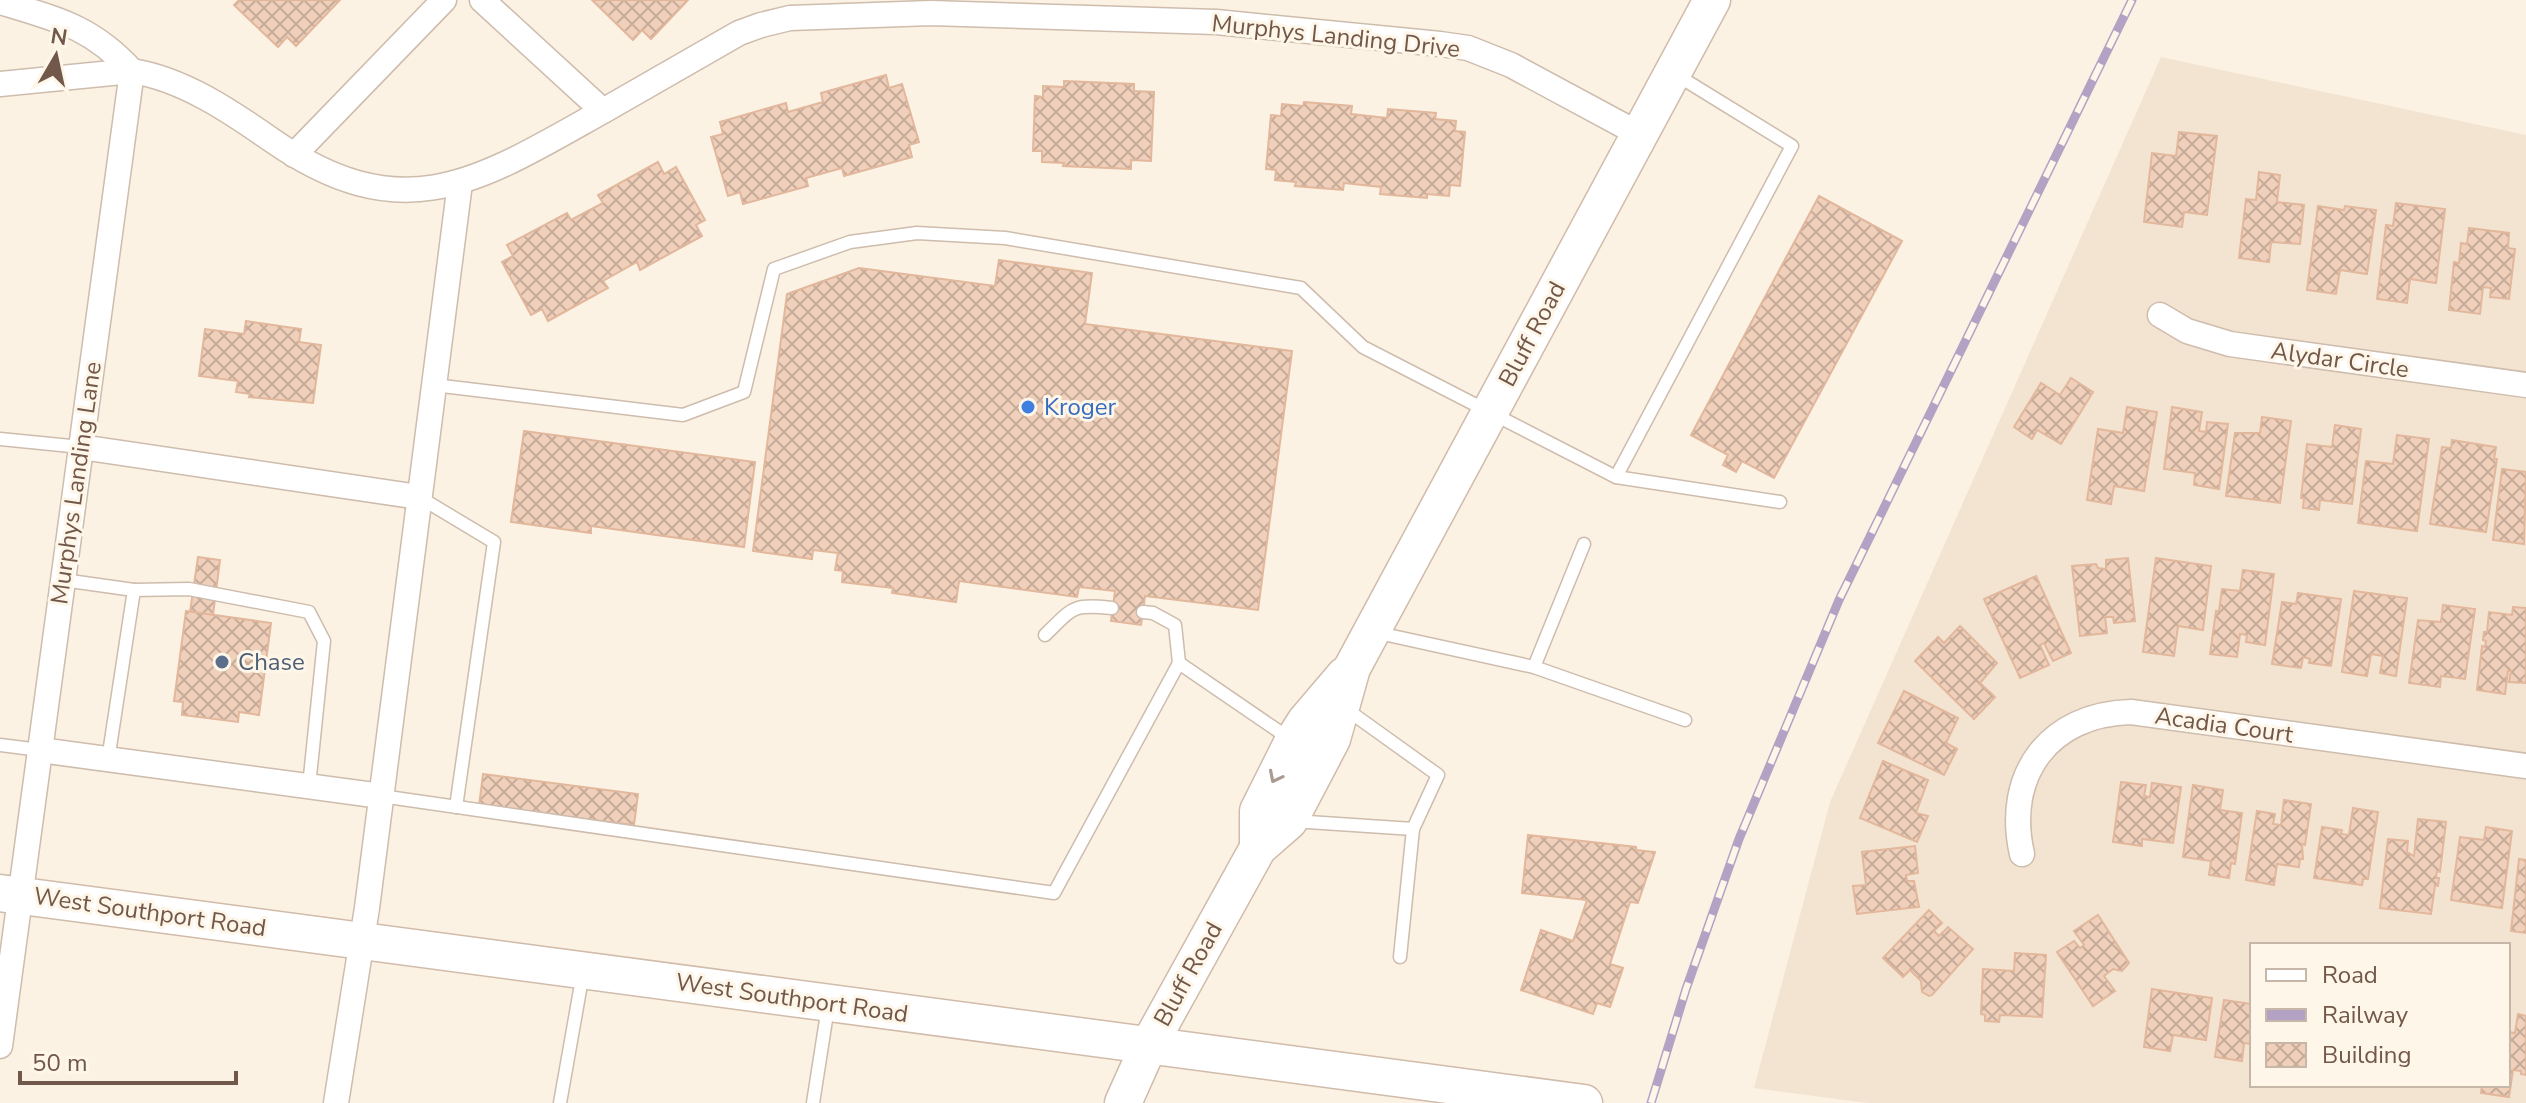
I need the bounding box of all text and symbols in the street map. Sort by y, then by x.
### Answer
street label: Murphys Landing Drive [1210,7,1462,65]
north arrow [16,16,96,96]
text: N [48,21,69,53]
street label: Bluff Road [1491,276,1573,392]
street label: Alydar Circle [2269,334,2411,386]
street label: Murphys Landing Lane [43,360,109,606]
place label: Kroger [1044,391,1117,423]
marker: Kroger [1019,398,1037,416]
place label: Chase [238,646,305,678]
marker: Chase [213,653,231,671]
street label: Acadia Court [2153,699,2296,751]
one-way arrow [1269,768,1285,783]
street label: West Southport Road [32,880,268,944]
street label: Bluff Road [1146,916,1230,1032]
legend [2250,943,2510,1087]
text: Road [2322,959,2378,991]
street label: West Southport Road [674,966,910,1030]
text: Railway [2322,999,2409,1031]
scale bar [20,1035,236,1085]
text: Building [2322,1039,2412,1071]
text: 50 m [32,1047,88,1079]

